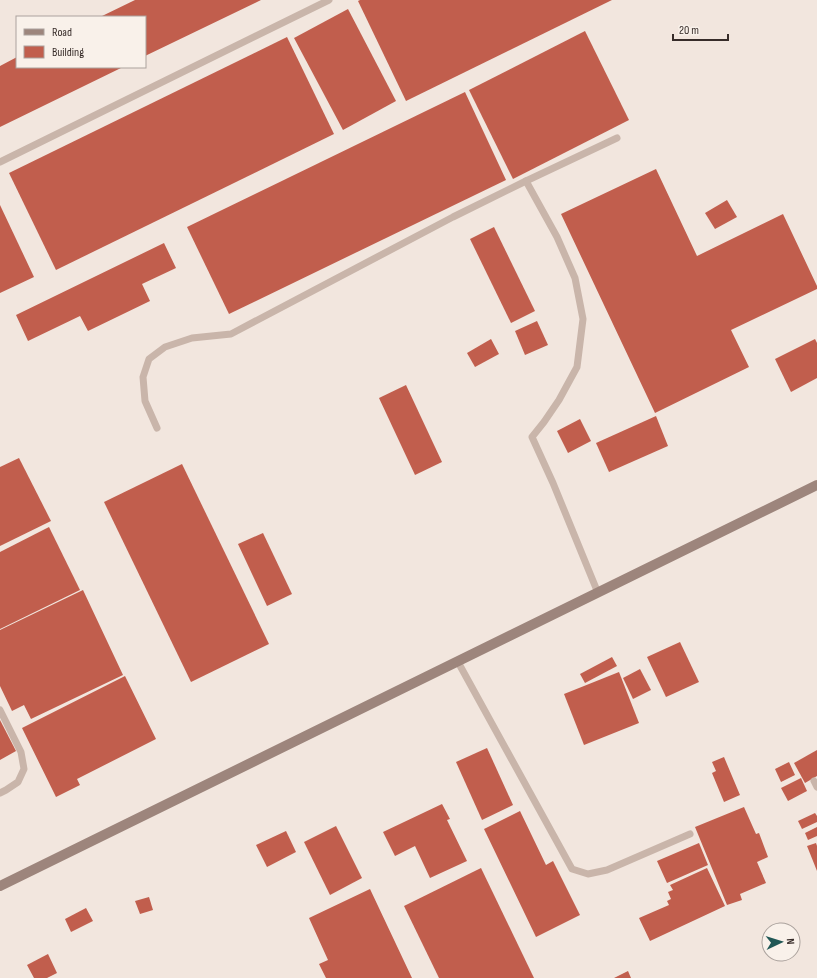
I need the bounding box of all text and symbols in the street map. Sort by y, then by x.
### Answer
legend [16,16,146,68]
scale bar [673,16,728,42]
text: 20 m [679,23,699,38]
text: Road [52,25,72,40]
text: Building [52,45,84,60]
north arrow [761,922,801,962]
text: N [784,938,797,945]

